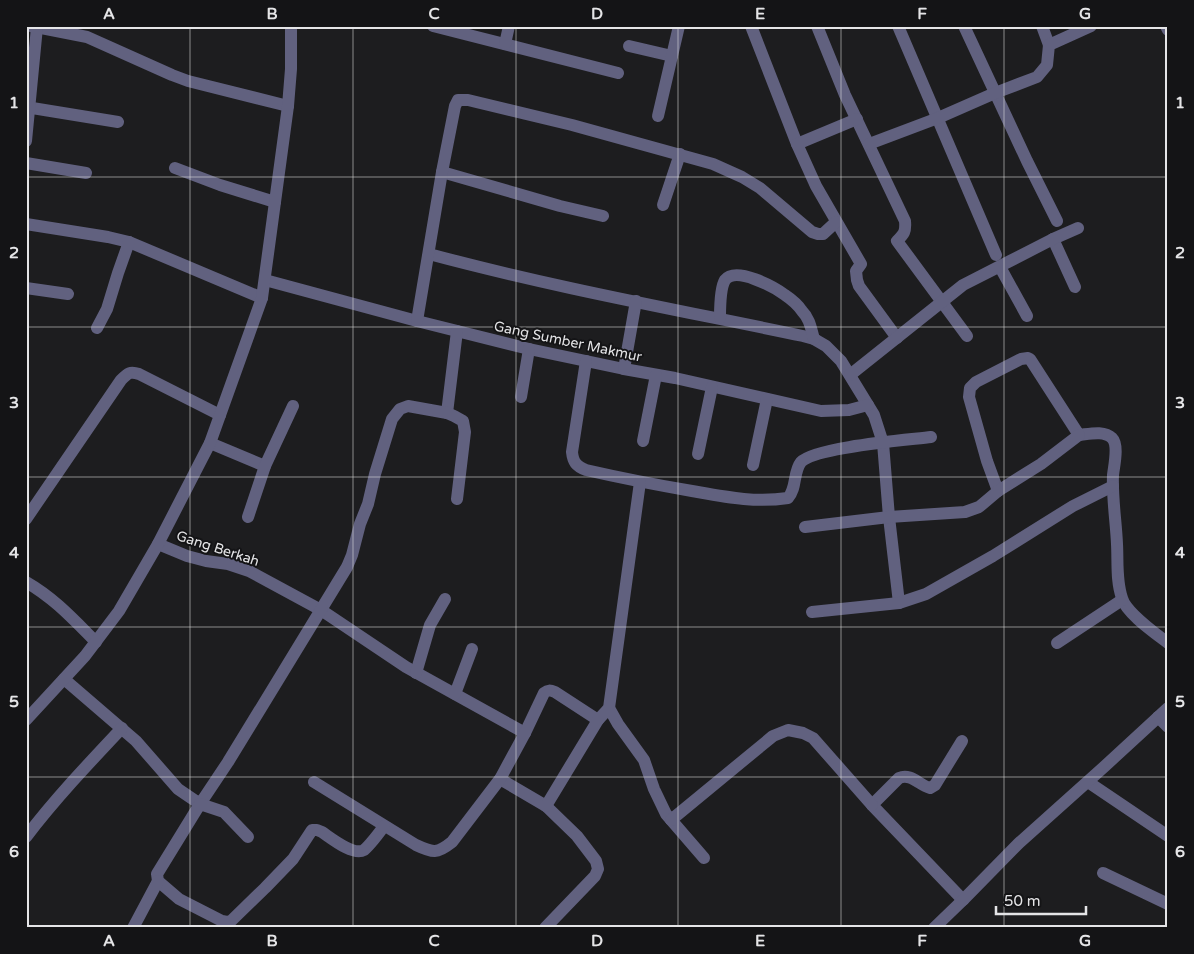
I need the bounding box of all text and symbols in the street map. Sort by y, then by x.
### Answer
text: A [103,4,115,24]
text: B [266,4,278,24]
text: C [428,4,440,24]
text: D [591,4,603,24]
text: E [755,4,765,24]
text: F [917,4,927,24]
text: G [1079,4,1091,24]
text: 1 [9,93,19,113]
text: 1 [1175,93,1185,113]
text: 2 [9,243,19,263]
text: 2 [1175,243,1185,263]
street label: Gang Sumber Makmur [492,317,644,366]
text: 3 [9,393,19,413]
text: 3 [1175,393,1185,413]
street label: Gang Berkah [174,527,262,570]
text: 4 [9,543,19,563]
text: 4 [1175,543,1185,563]
text: 5 [9,692,19,712]
text: 5 [1175,692,1185,712]
text: 6 [9,842,19,862]
text: 6 [1175,842,1185,862]
scale bar [996,884,1086,916]
text: 50 m [1004,892,1041,910]
text: A [103,931,115,951]
text: B [266,931,278,951]
text: C [428,931,440,951]
text: D [591,931,603,951]
text: E [755,931,765,951]
text: F [917,931,927,951]
text: G [1079,931,1091,951]

